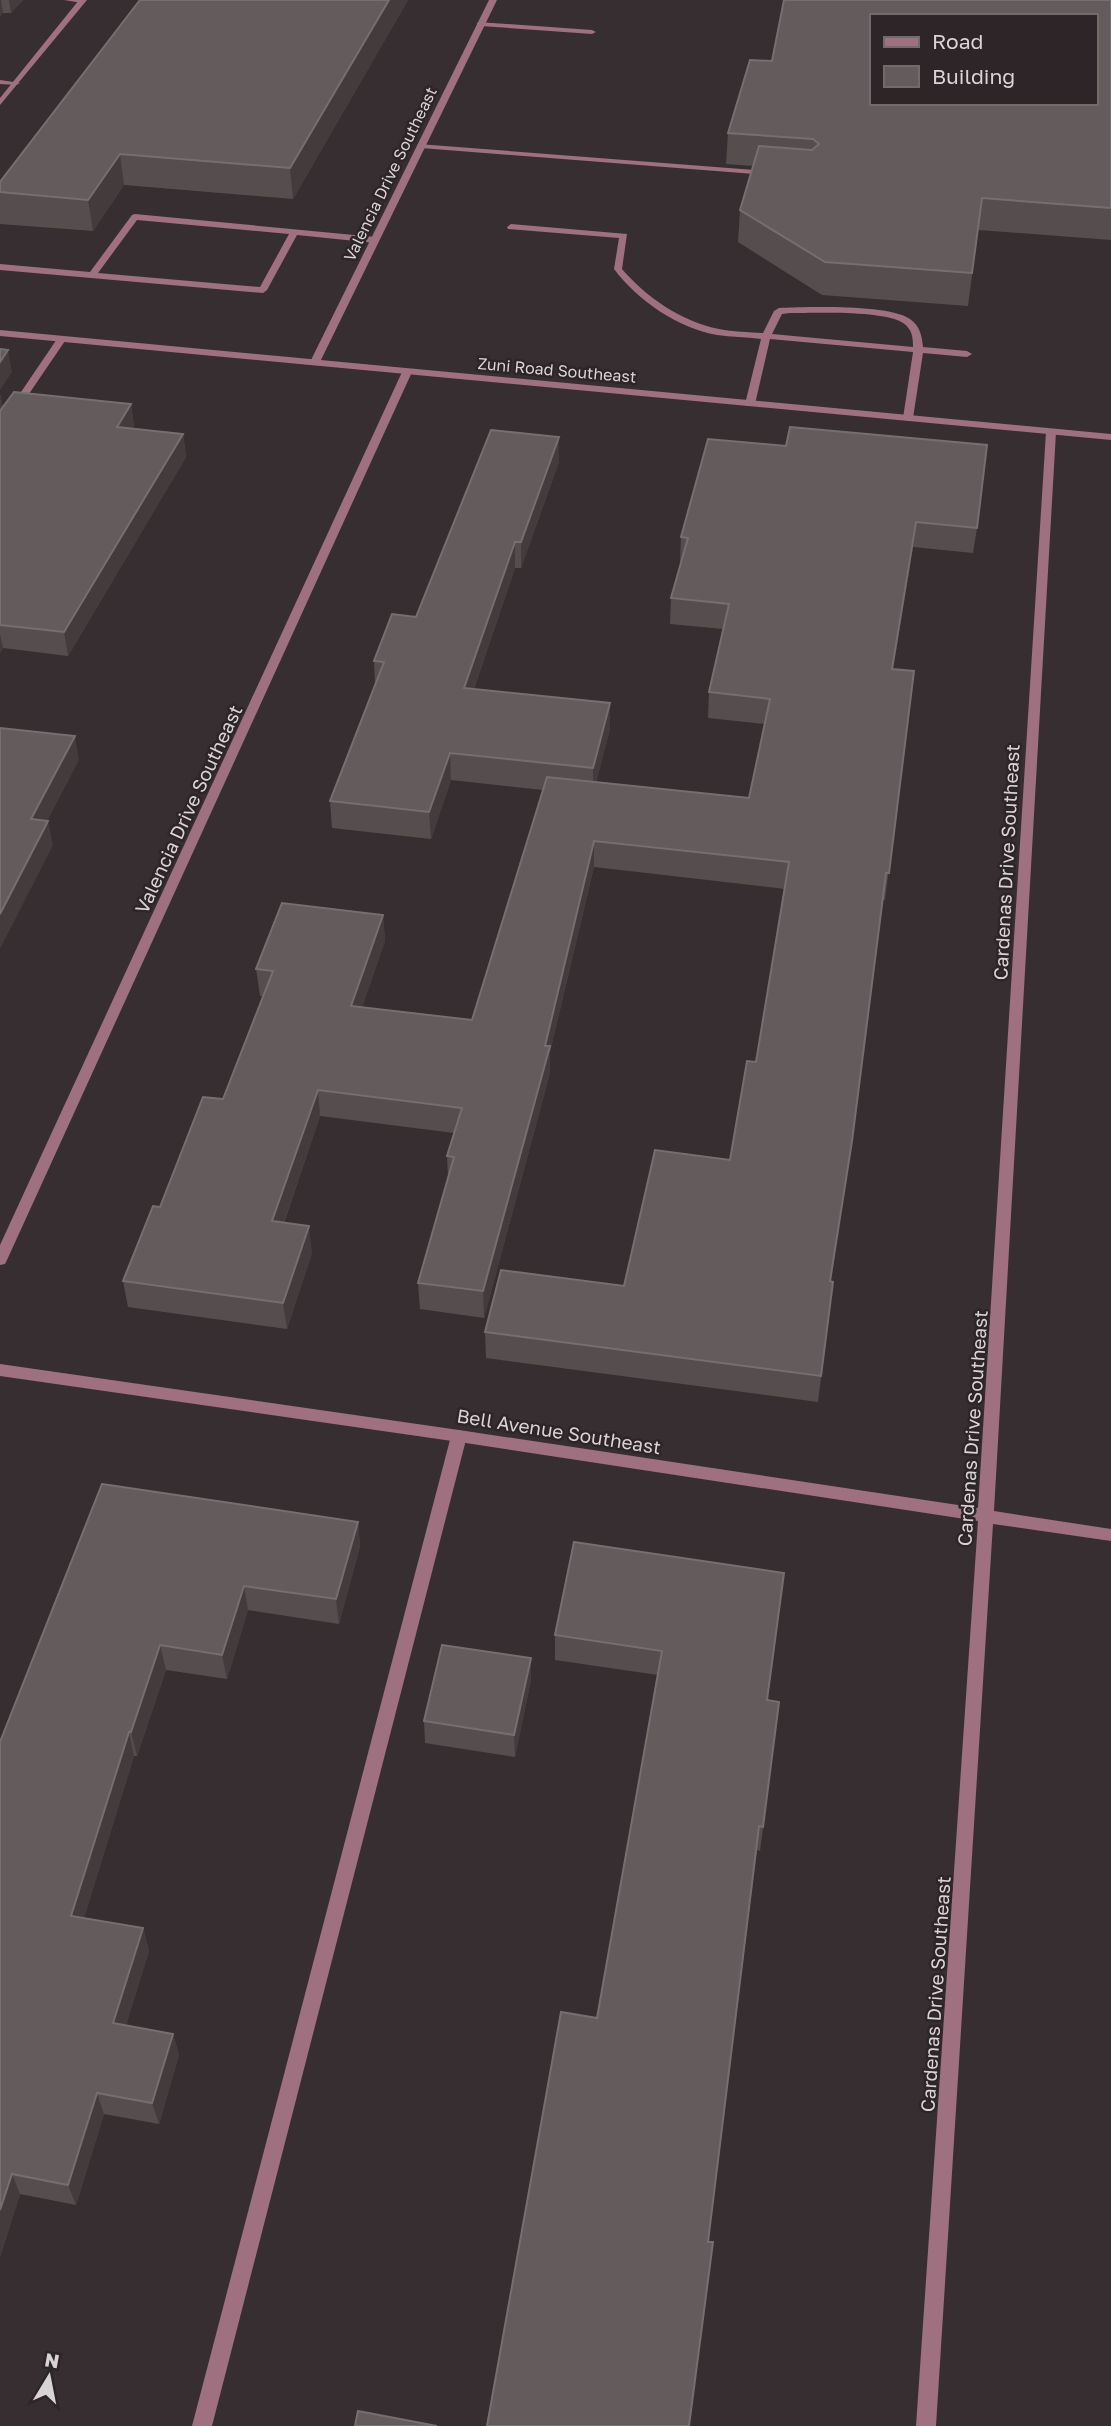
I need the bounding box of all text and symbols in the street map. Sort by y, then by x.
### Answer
legend [870,14,1097,105]
text: Road [932,28,983,54]
text: Building [932,63,1015,89]
street label: Valencia Drive Southeast [339,84,441,264]
street label: Zuni Road Southeast [477,353,637,387]
street label: Valencia Drive Southeast [130,701,246,917]
street label: Cardenas Drive Southeast [988,743,1024,981]
street label: Cardenas Drive Southeast [952,1309,992,1547]
street label: Bell Avenue Southeast [455,1404,663,1458]
street label: Cardenas Drive Southeast [915,1875,955,2113]
north arrow [14,2342,84,2412]
text: N [43,2347,61,2372]

